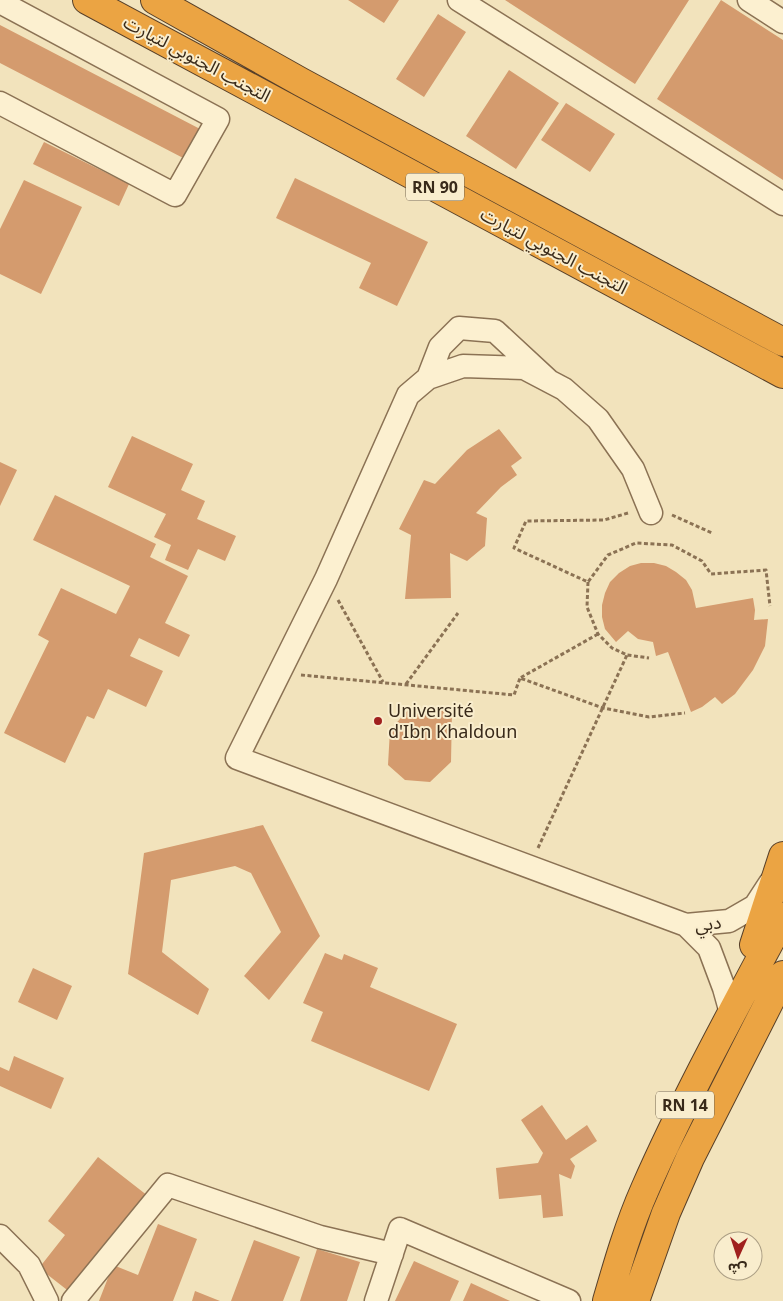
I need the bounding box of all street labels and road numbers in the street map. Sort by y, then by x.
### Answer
street label: التجنب الجنوبي لتيارت [116,4,278,114]
road number: RN 90 [406,173,464,200]
street label: التجنب الجنوبي لتيارت [473,196,635,306]
street label: دبي [692,903,724,945]
road number: RN 14 [656,1092,714,1118]

